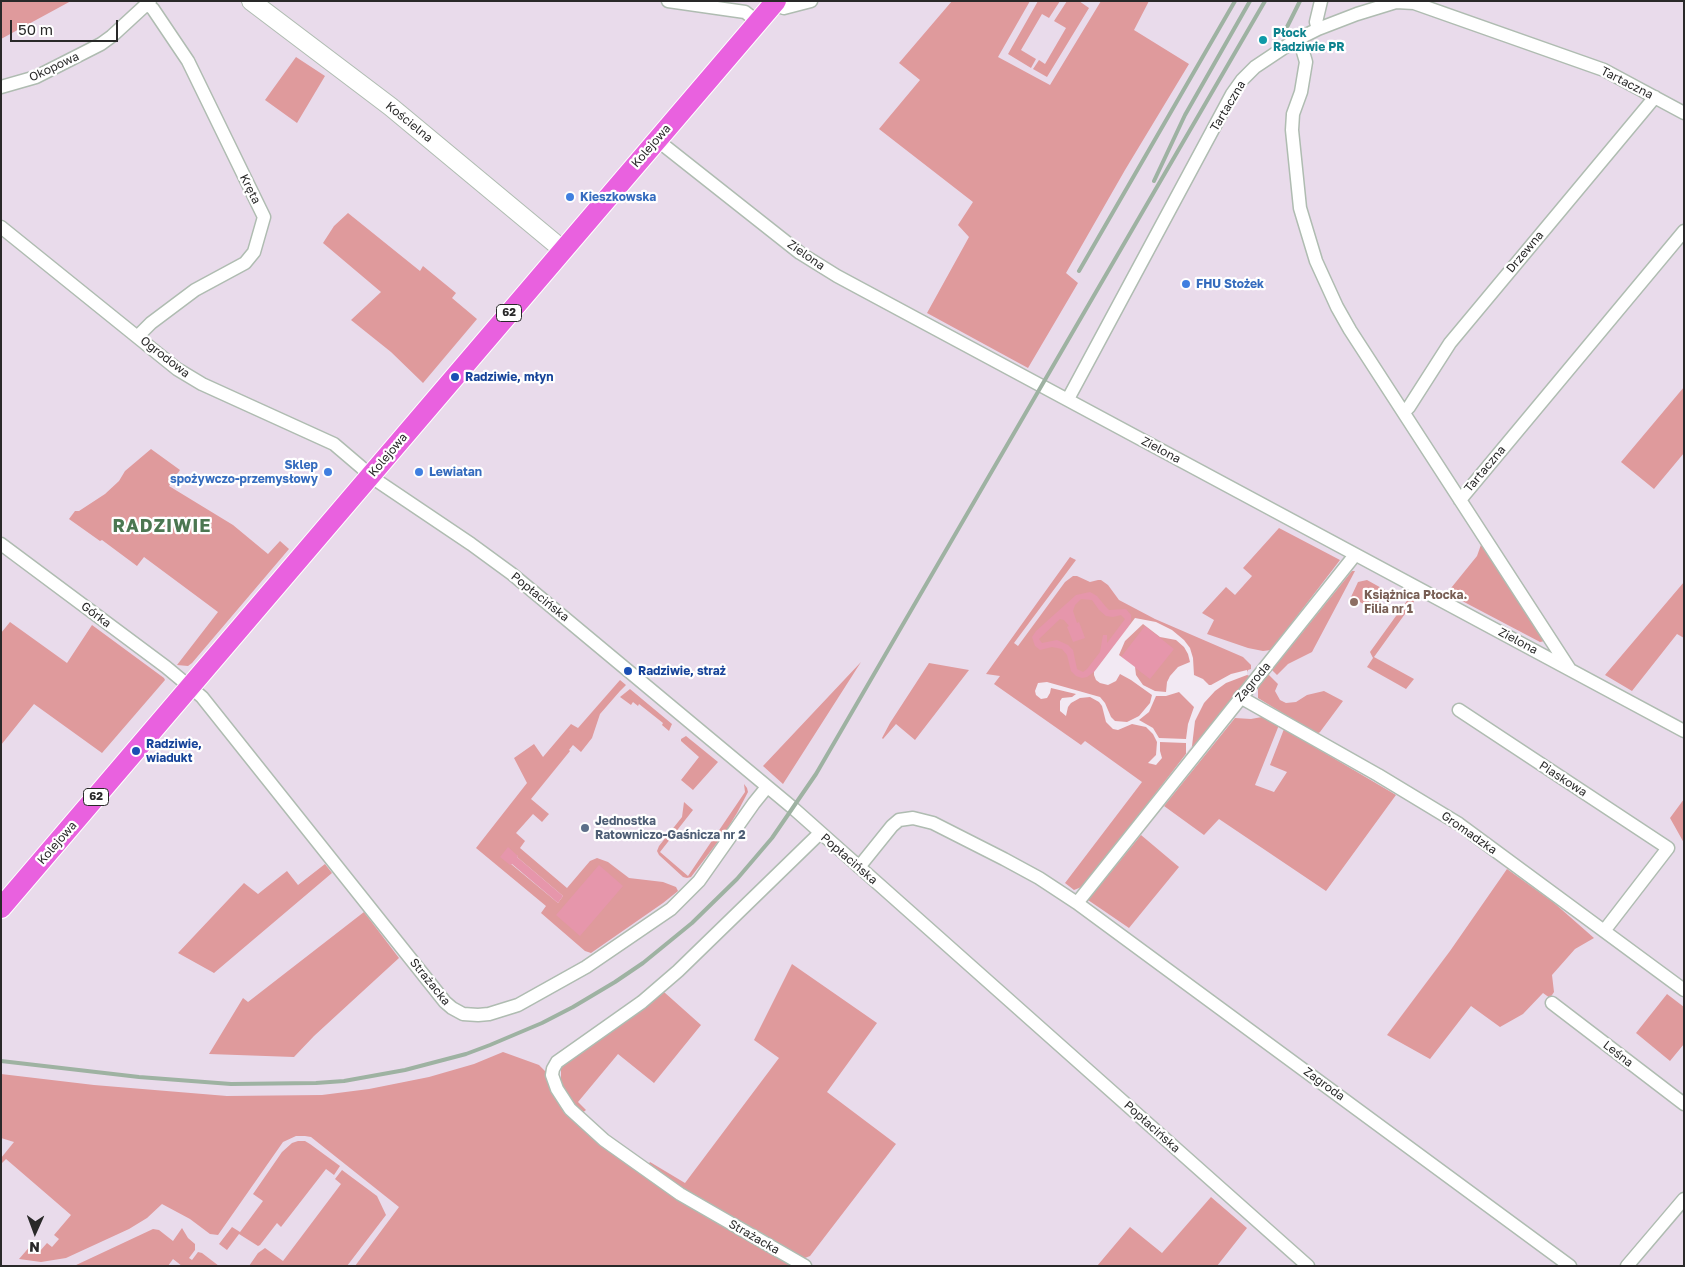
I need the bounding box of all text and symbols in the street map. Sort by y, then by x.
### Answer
scale bar [12,10,120,42]
text: 50 m [18,20,53,38]
place label: Płock Radziwie PR [1273,26,1345,54]
marker: Płock Radziwie PR [1257,34,1269,46]
street label: Okopowa [27,49,81,85]
street label: Tartaczna [1599,64,1655,102]
street label: Tartaczna [1207,78,1249,134]
street label: Kościelna [383,99,435,145]
street label: Kolejowa [628,121,674,171]
street label: Kręta [236,172,264,206]
place label: Kieszkowska [580,190,656,204]
marker: Kieszkowska [564,191,576,203]
street label: Drzewna [1503,228,1547,276]
street label: Zielona [784,237,828,273]
place label: FHU Stożek [1196,277,1264,291]
marker: FHU Stożek [1180,278,1192,290]
road number: 62 [496,304,522,322]
street label: Ogrodowa [137,333,193,381]
place label: Radziwie, młyn [465,370,554,384]
marker: Radziwie, młyn [449,371,461,383]
street label: Kolejowa [366,430,410,480]
street label: Zielona [1139,434,1183,466]
street label: Tartaczna [1461,443,1509,495]
place label: Sklep spożywczo-przemysłowy [170,458,318,486]
place label: Lewiatan [429,465,482,479]
marker: Sklep spożywczo-przemysłowy [322,466,334,478]
marker: Lewiatan [413,466,425,478]
district label: RADZIWIE [111,515,213,537]
street label: Popłacińska [508,569,572,625]
place label: Książnica Płocka. Filia nr 1 [1364,588,1467,616]
marker: Książnica Płocka. Filia nr 1 [1348,596,1360,608]
street label: Górka [78,599,114,631]
street label: Zielona [1496,625,1540,657]
street label: Zagroda [1232,659,1274,705]
place label: Radziwie, straż [638,664,726,678]
marker: Radziwie, straż [622,665,634,677]
place label: Radziwie, wiadukt [146,737,202,765]
marker: Radziwie, wiadukt [130,745,142,757]
street label: Piaskowa [1536,758,1590,800]
road number: 62 [84,789,108,806]
street label: Gromadzka [1438,809,1500,857]
place label: Jednostka Ratowniczo-Gaśnicza nr 2 [595,814,746,842]
street label: Kolejowa [34,818,80,868]
marker: Jednostka Ratowniczo-Gaśnicza nr 2 [579,822,591,834]
street label: Popłacińska [818,831,880,887]
street label: Strażacka [407,956,453,1008]
street label: Leśna [1600,1038,1636,1070]
street label: Zagroda [1301,1064,1347,1104]
street label: Popłacińska [1121,1098,1183,1156]
north arrow [10,1207,60,1257]
street label: Strażacka [726,1217,782,1257]
text: N [29,1239,40,1256]

